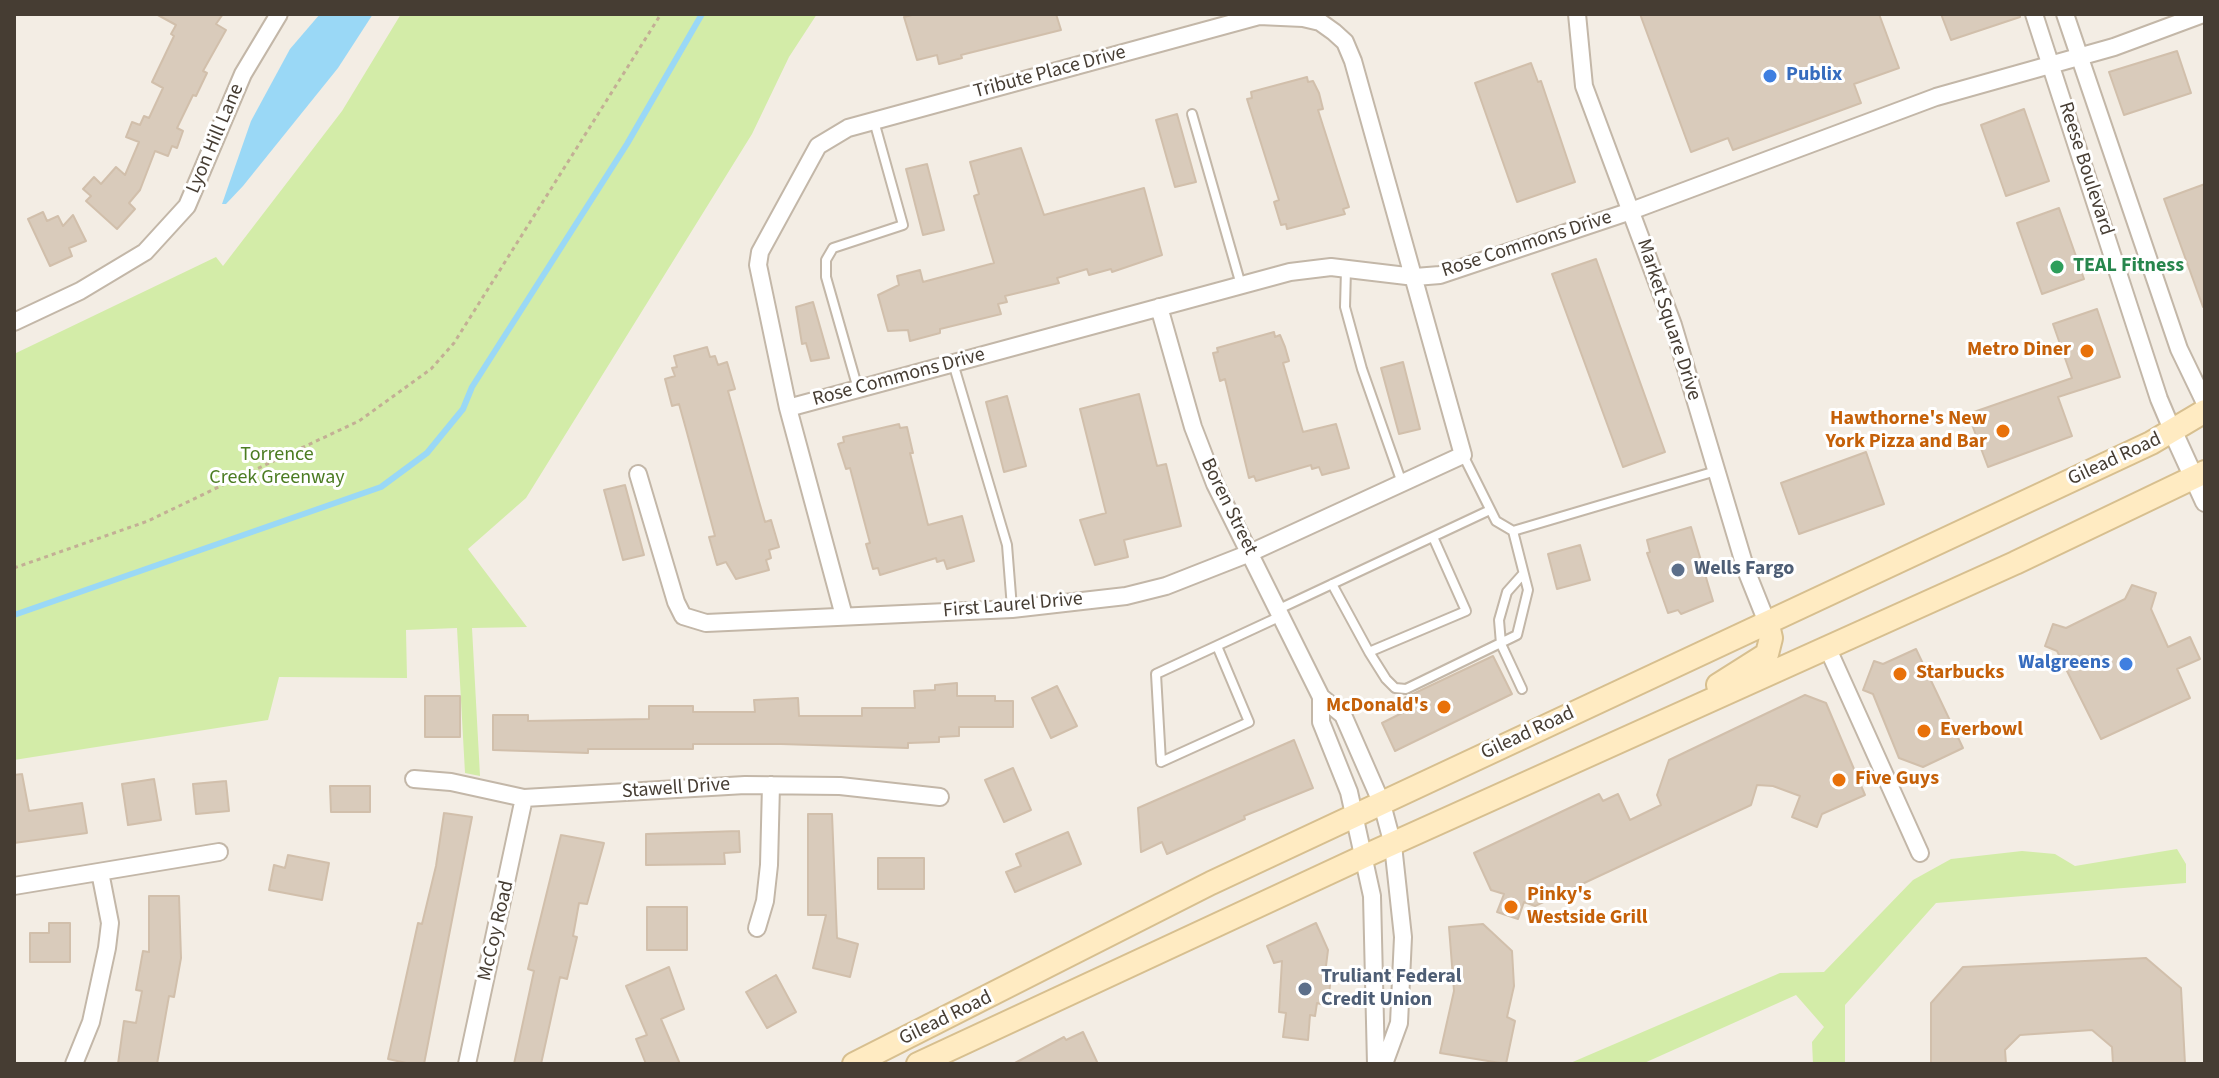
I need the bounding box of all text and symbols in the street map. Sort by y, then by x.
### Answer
street label: Tribute Place Drive [971,41,1129,105]
place label: Publix [1786,64,1842,88]
marker: Publix [1761,67,1779,85]
street label: Lyon Hill Lane [182,81,250,197]
street label: Reese Boulevard [2052,99,2118,239]
street label: Rose Commons Drive [1439,206,1615,284]
street label: Market Square Drive [1631,236,1705,404]
place label: TEAL Fitness [2073,255,2184,279]
marker: TEAL Fitness [2048,258,2066,276]
place label: Metro Diner [1967,339,2071,363]
marker: Metro Diner [2078,342,2096,360]
street label: Rose Commons Drive [810,343,988,413]
place label: Hawthorne's New York Pizza and Bar [1825,408,1987,455]
marker: Hawthorne's New York Pizza and Bar [1994,422,2012,440]
street label: Gilead Road [2065,428,2165,492]
park label: Torrence Creek Greenway [209,444,345,491]
street label: Boren Street [1194,455,1262,559]
place label: Wells Fargo [1694,558,1794,582]
marker: Wells Fargo [1669,561,1687,579]
street label: First Laurel Drive [942,588,1084,624]
place label: Walgreens [2018,652,2110,676]
marker: Walgreens [2117,655,2135,673]
place label: Starbucks [1916,662,2004,686]
marker: Starbucks [1891,665,1909,683]
place label: McDonald's [1326,695,1428,719]
marker: McDonald's [1435,698,1453,716]
street label: Gilead Road [1478,702,1578,766]
place label: Everbowl [1940,719,2023,743]
marker: Everbowl [1915,722,1933,740]
place label: Five Guys [1855,768,1939,792]
marker: Five Guys [1830,771,1848,789]
street label: Stawell Drive [621,773,731,805]
street label: McCoy Road [474,879,520,983]
place label: Pinky's Westside Grill [1527,884,1647,931]
marker: Pinky's Westside Grill [1502,898,1520,916]
place label: Truliant Federal Credit Union [1321,966,1461,1013]
marker: Truliant Federal Credit Union [1296,980,1314,998]
street label: Gilead Road [896,986,996,1052]

